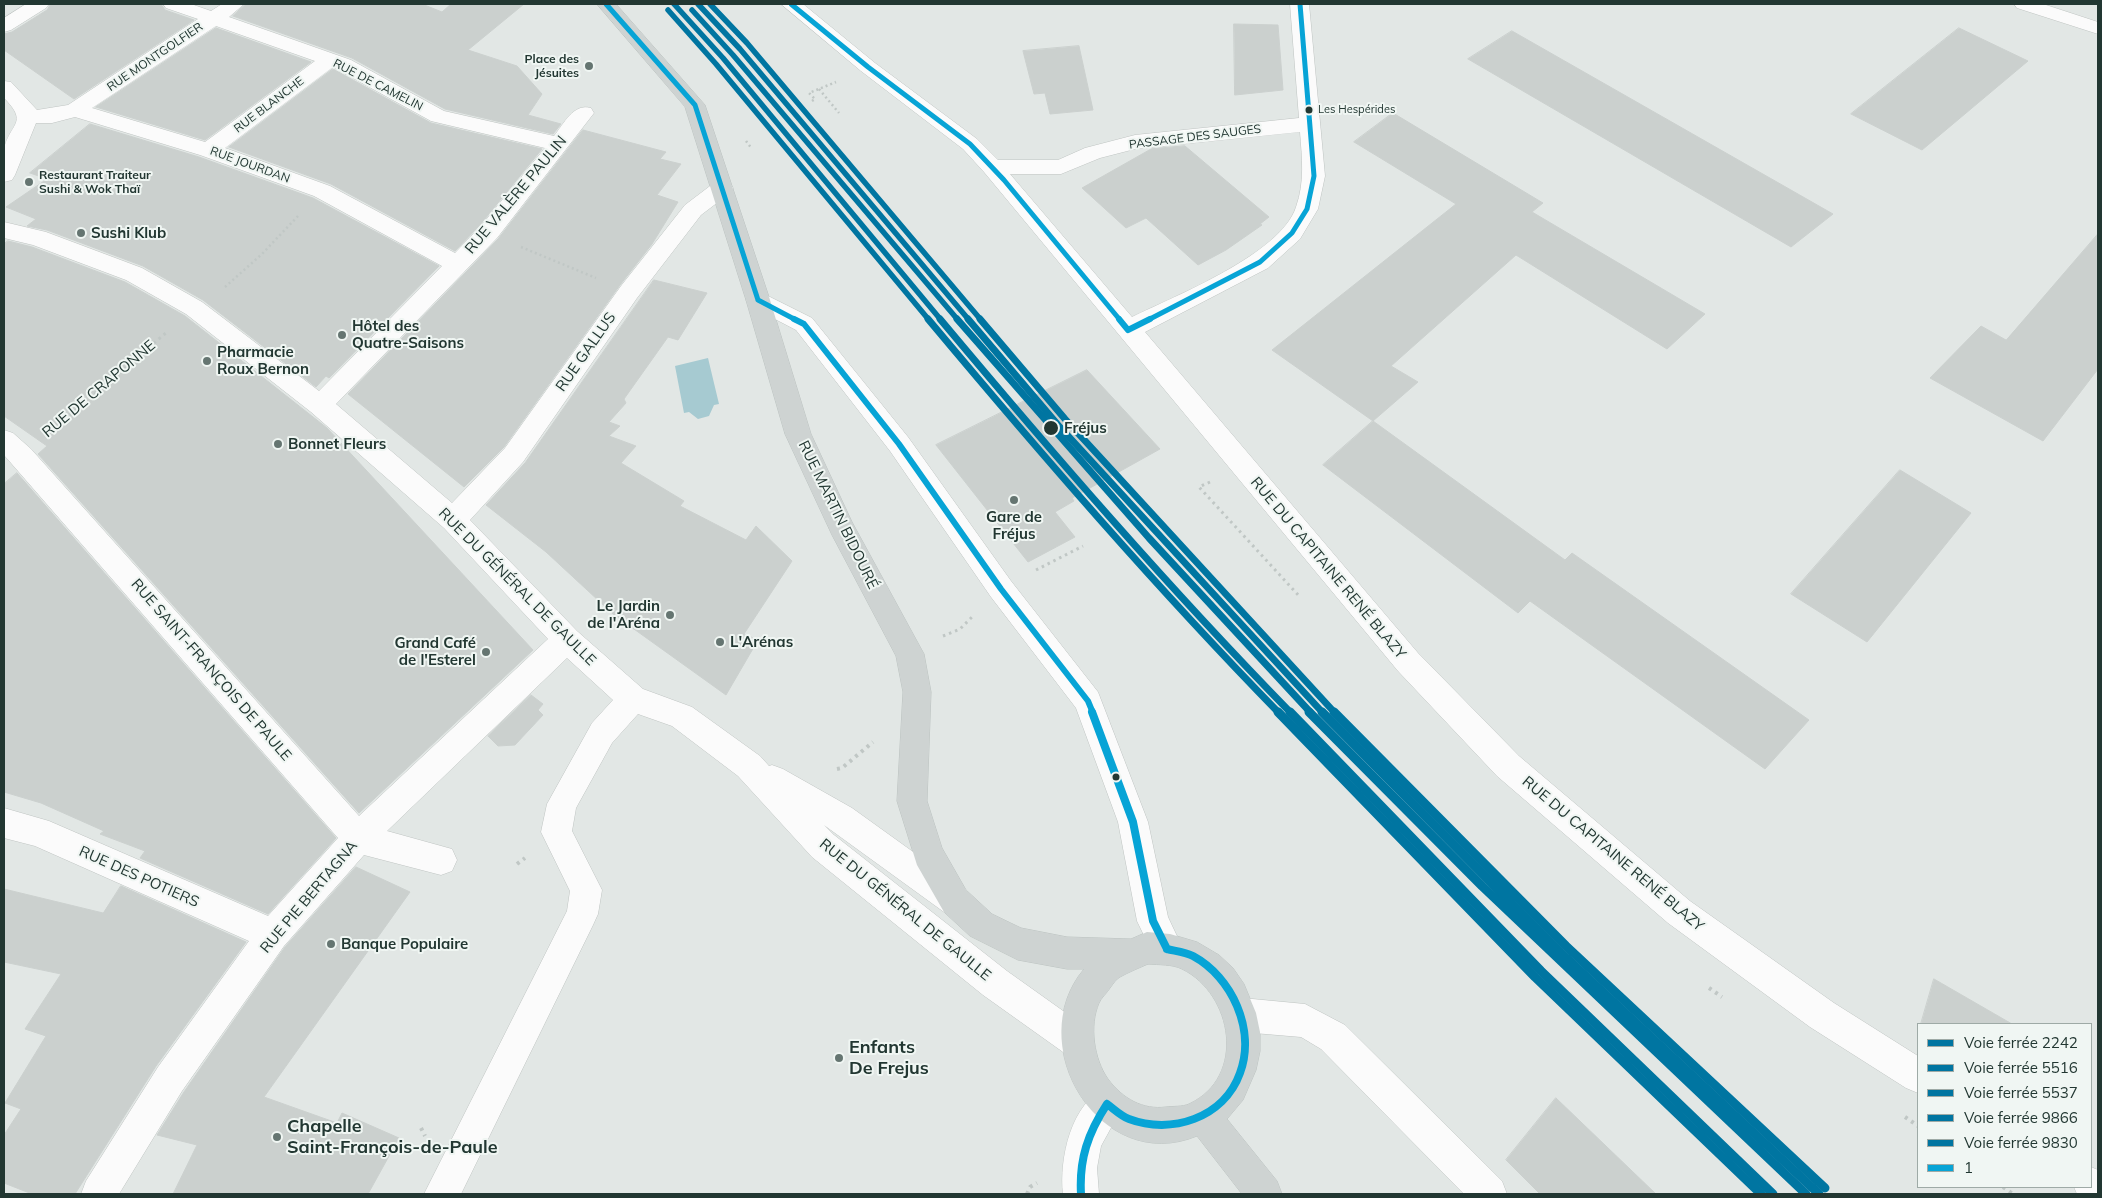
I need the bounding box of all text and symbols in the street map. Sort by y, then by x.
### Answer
street label: RUE MONTGOLFIER [104,20,206,94]
place label: Place des Jésuites [525,52,579,80]
street label: RUE DE CAMELIN [331,56,425,114]
marker: Place des Jésuites [583,60,595,72]
street label: RUE BLANCHE [231,74,307,136]
place label: Les Hespérides [1318,103,1395,117]
marker: Les Hespérides [1304,105,1314,115]
street label: PASSAGE DES SAUGES [1128,122,1262,152]
street label: RUE VALÈRE PAULIN [461,132,571,258]
street label: RUE JOURDAN [208,144,292,186]
place label: Restaurant Traiteur Sushi & Wok Thaï [39,168,151,196]
marker: Restaurant Traiteur Sushi & Wok Thaï [23,176,35,188]
place label: Sushi Klub [91,224,166,242]
marker: Sushi Klub [75,227,87,239]
street label: RUE GALLUS [552,309,620,395]
place label: Hôtel des Quatre-Saisons [352,317,464,352]
marker: Hôtel des Quatre-Saisons [336,329,348,341]
street label: RUE DE CRAPONNE [39,336,159,442]
place label: Pharmacie Roux Bernon [217,343,309,378]
marker: Pharmacie Roux Bernon [201,355,213,367]
marker: Fréjus [1042,419,1060,437]
place label: Fréjus [1064,419,1107,437]
place label: Bonnet Fleurs [288,435,386,453]
marker: Bonnet Fleurs [272,438,284,450]
street label: RUE MARTIN BIDOURÉ [794,438,882,592]
street label: RUE DU CAPITAINE RENÉ BLAZY [1247,473,1409,663]
marker: Gare de Fréjus [1008,494,1020,506]
street label: RUE DU GÉNÉRAL DE GAULLE [435,505,599,669]
place label: Gare de Fréjus [986,508,1042,543]
street label: RUE SAINT-FRANÇOIS DE PAULE [127,575,295,765]
place label: Le Jardin de l'Aréna [587,597,660,632]
marker: Le Jardin de l'Aréna [664,609,676,621]
place label: L'Arénas [730,633,793,651]
place label: Grand Café de l'Esterel [394,634,476,669]
marker: L'Arénas [714,636,726,648]
marker: Grand Café de l'Esterel [480,646,492,658]
unlabelled marker [1111,772,1121,782]
street label: RUE DU CAPITAINE RENÉ BLAZY [1518,773,1708,935]
street label: RUE DU GÉNÉRAL DE GAULLE [816,835,994,985]
street label: RUE PIE BERTAGNA [257,837,361,957]
street label: RUE DES POTIERS [76,842,202,912]
place label: Banque Populaire [341,935,468,953]
marker: Banque Populaire [325,938,337,950]
legend [1917,1023,2092,1188]
text: Voie ferrée 2242 [1964,1033,2078,1052]
place label: Enfants De Frejus [849,1037,929,1080]
marker: Enfants De Frejus [833,1052,845,1064]
text: Voie ferrée 5516 [1964,1058,2078,1077]
text: Voie ferrée 5537 [1964,1083,2078,1102]
text: Voie ferrée 9866 [1964,1108,2078,1127]
place label: Chapelle Saint-François-de-Paule [287,1116,498,1158]
marker: Chapelle Saint-François-de-Paule [271,1131,283,1143]
text: Voie ferrée 9830 [1964,1133,2078,1152]
text: 1 [1964,1158,1973,1177]

